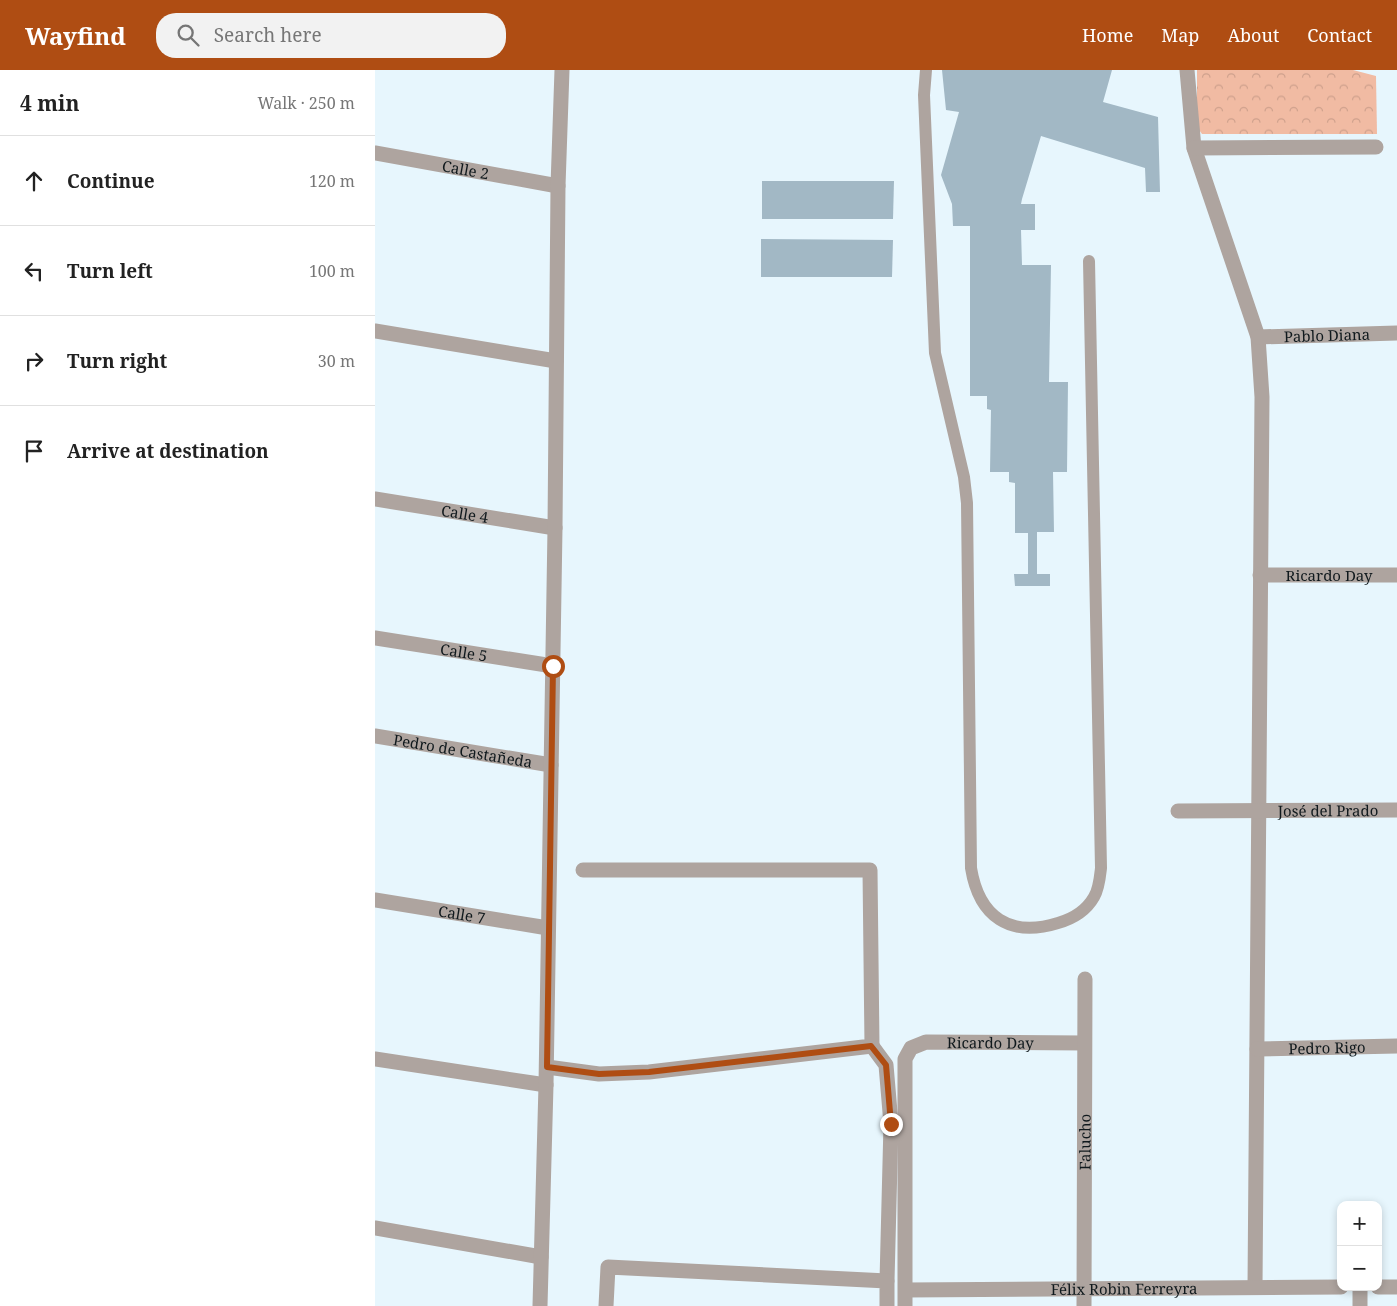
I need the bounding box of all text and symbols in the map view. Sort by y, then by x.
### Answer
search box [156,13,506,58]
text: Wayfind [25,19,126,52]
icon: search [174,21,202,49]
text: Search here [214,22,322,48]
text: Home [1082,23,1133,47]
text: Map [1161,23,1199,47]
text: About [1227,23,1279,47]
text: Contact [1307,23,1372,47]
text: 4 min [20,89,79,117]
text: Walk · 250 m [258,92,355,114]
street label: Calle 2 [440,155,491,183]
icon: ahead [20,167,48,195]
text: Continue [67,168,155,194]
text: 120 m [309,170,355,192]
icon: left [20,257,48,285]
text: Turn left [67,258,153,284]
text: 100 m [309,260,355,282]
street label: Pablo Diana [1284,324,1370,346]
icon: right [20,347,48,375]
text: Turn right [67,348,167,374]
text: 30 m [318,350,355,372]
icon: arrive [20,437,48,465]
text: Arrive at destination [67,438,269,464]
street label: Calle 4 [440,500,490,527]
street label: Ricardo Day [1286,565,1373,585]
street label: Calle 5 [439,638,489,666]
route start [542,655,565,678]
street label: Pedro de Castañeda [392,729,534,772]
street label: José del Prado [1277,800,1378,821]
street label: Calle 7 [437,900,487,928]
street label: Ricardo Day [947,1032,1034,1053]
street label: Pedro Rigo [1288,1037,1366,1058]
route end [880,1113,903,1136]
street label: Falucho [1074,1114,1095,1170]
map controls [1337,1201,1382,1291]
button: + [1337,1201,1382,1246]
button: − [1337,1246,1382,1291]
street label: Félix Robin Ferreyra [1051,1278,1197,1299]

